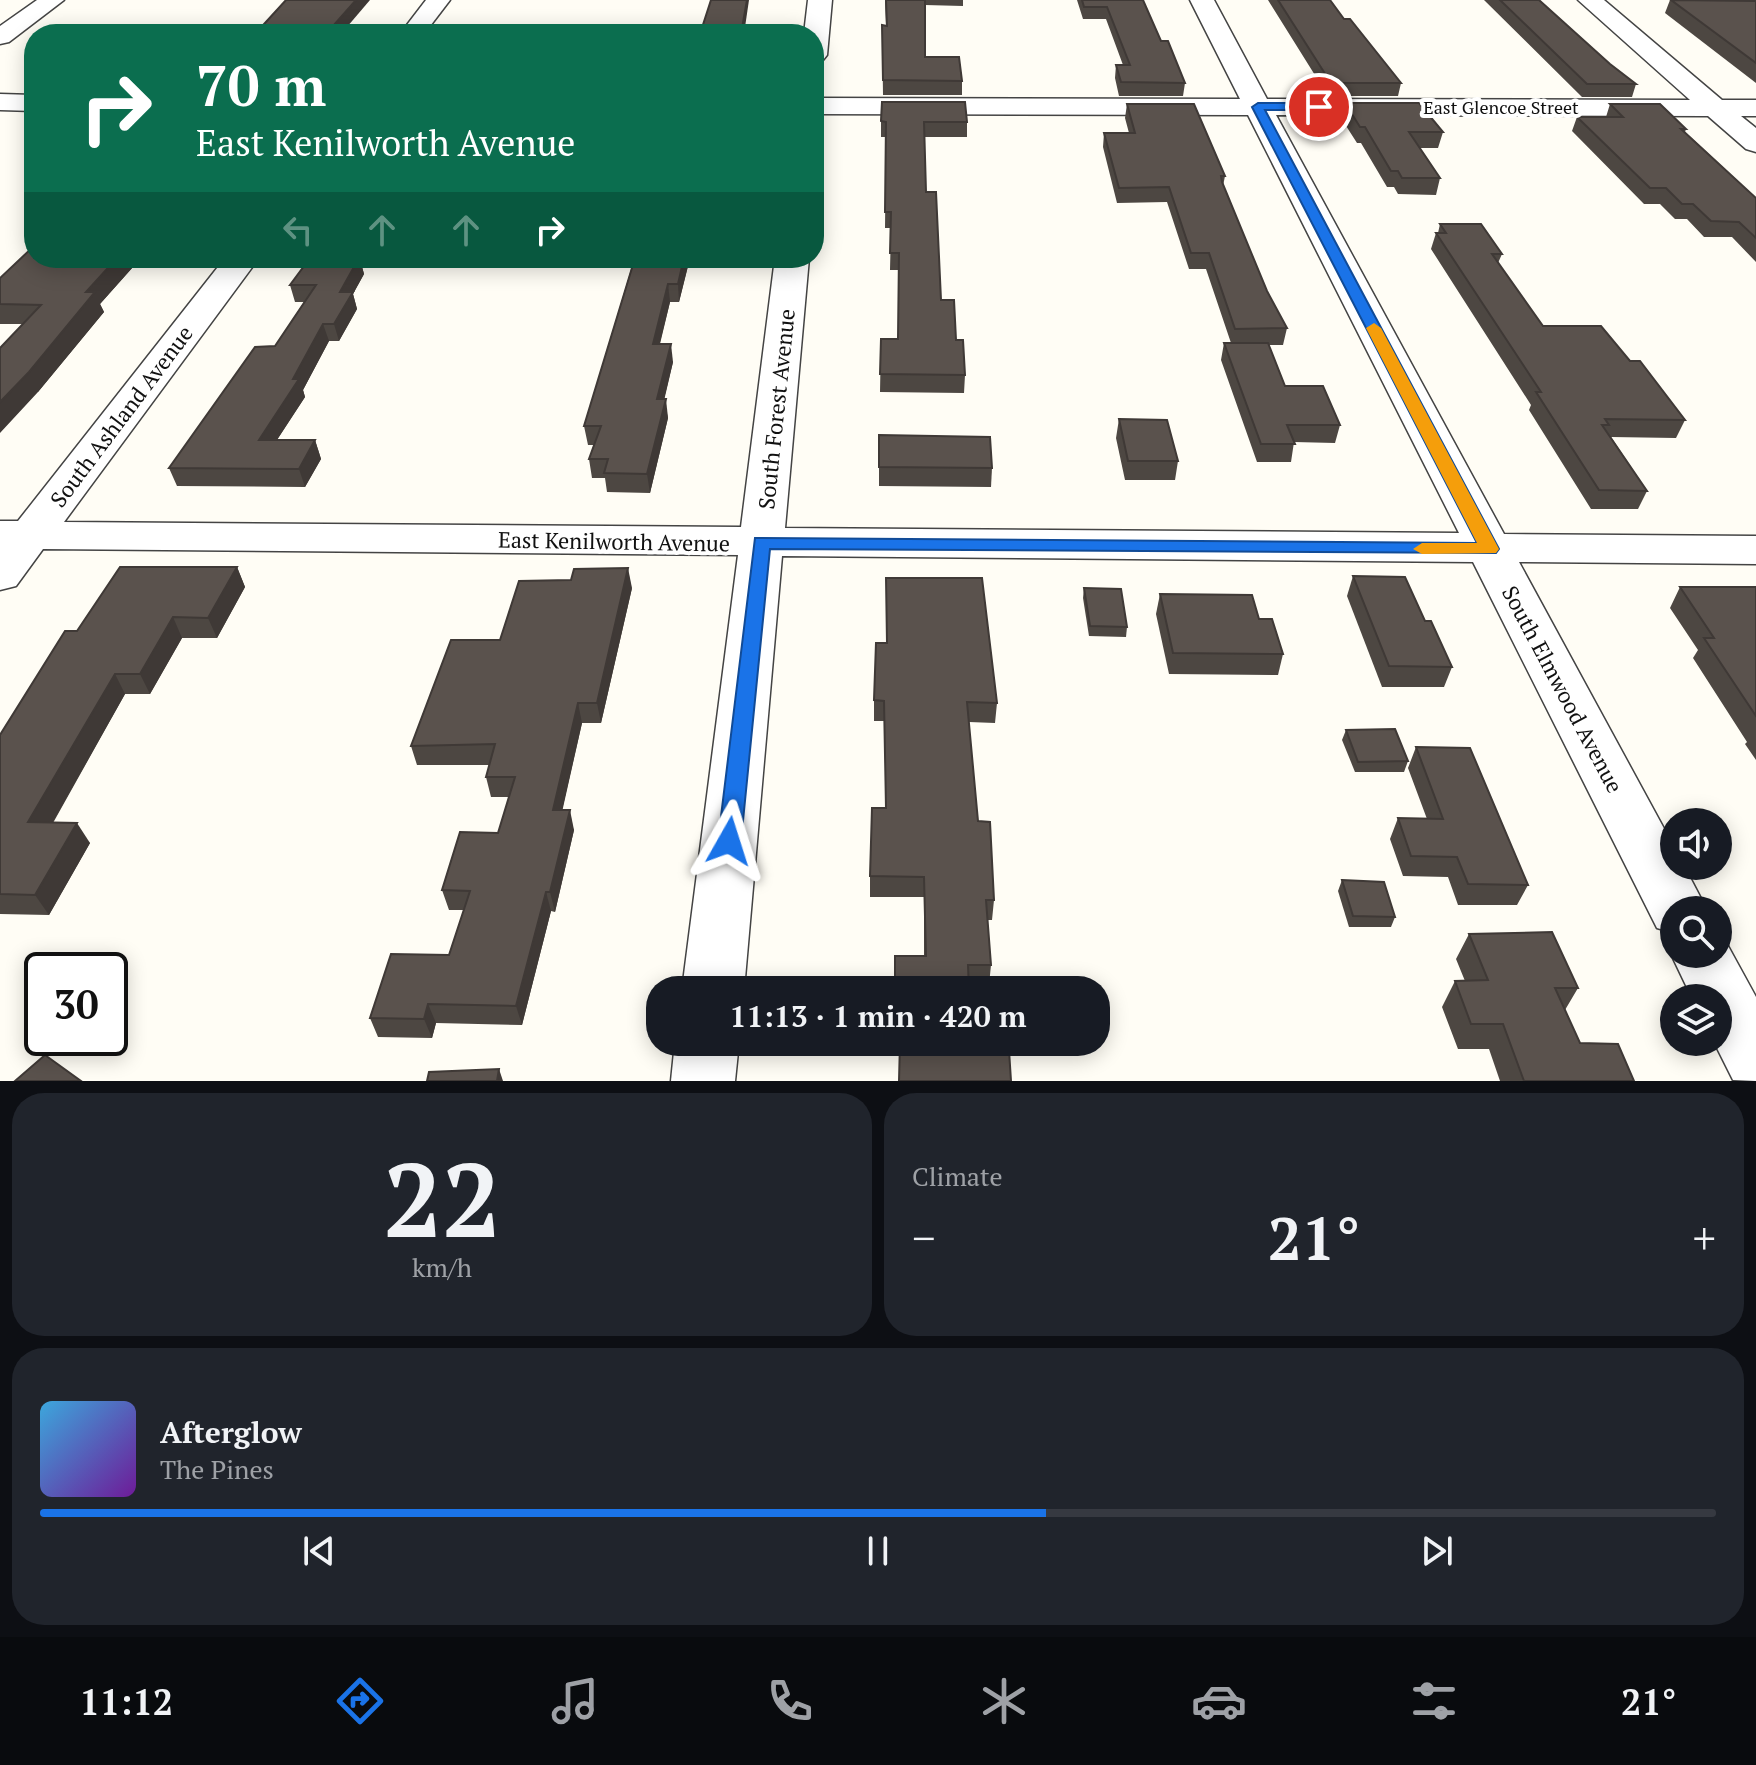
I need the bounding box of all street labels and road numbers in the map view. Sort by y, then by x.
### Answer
street label: East Glencoe Street [1423,95,1579,119]
street label: South Forest Avenue [751,307,801,511]
street label: South Ashland Avenue [43,319,199,513]
street label: East Kenilworth Avenue [498,524,730,558]
street label: South Elmwood Avenue [1496,580,1630,798]

